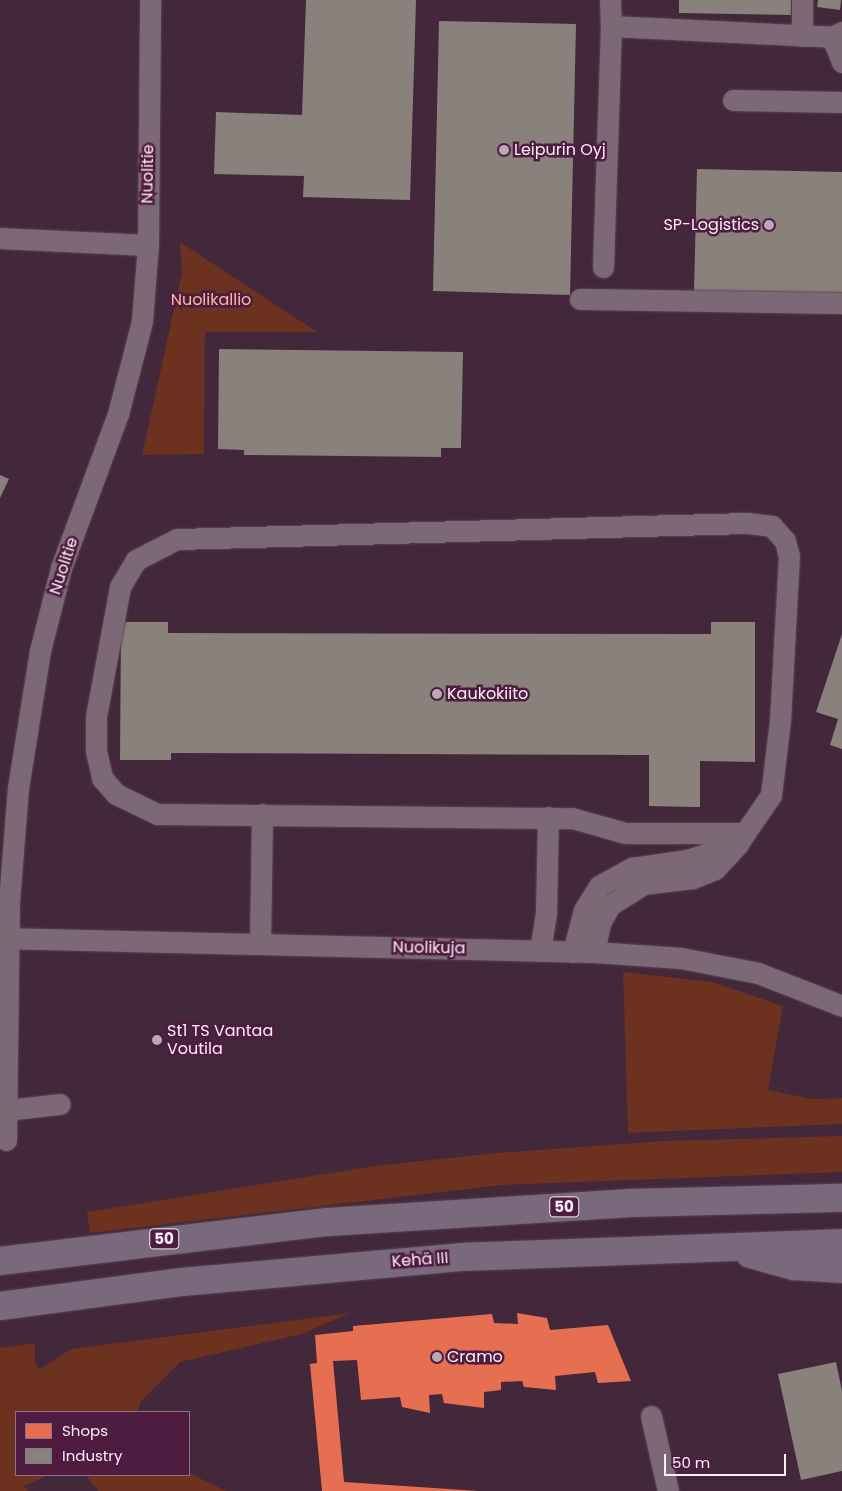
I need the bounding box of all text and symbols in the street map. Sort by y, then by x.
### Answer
place label: Leipurin Oyj [514,140,606,160]
street label: Nuolitie [138,144,158,204]
marker: Leipurin Oyj [498,144,510,156]
place label: SP-Logistics [663,215,759,235]
marker: SP-Logistics [763,219,775,231]
park label: Nuolikallio [171,290,251,310]
street label: Nuolitie [46,535,82,597]
place label: Kaukokiito [447,684,528,704]
marker: Kaukokiito [431,688,443,700]
street label: Nuolikuja [392,938,466,958]
place label: St1 TS Vantaa Voutila [167,1021,273,1059]
marker: St1 TS Vantaa Voutila [151,1034,163,1046]
road number: 50 [549,1194,579,1220]
road number: 50 [149,1226,179,1252]
street label: Kehä III [391,1248,449,1272]
place label: Cramo [447,1347,503,1367]
marker: Cramo [431,1351,443,1363]
legend [15,1411,190,1476]
text: Shops [62,1420,108,1441]
scale bar [667,1444,790,1476]
text: Industry [62,1445,122,1466]
text: 50 m [672,1452,710,1473]

